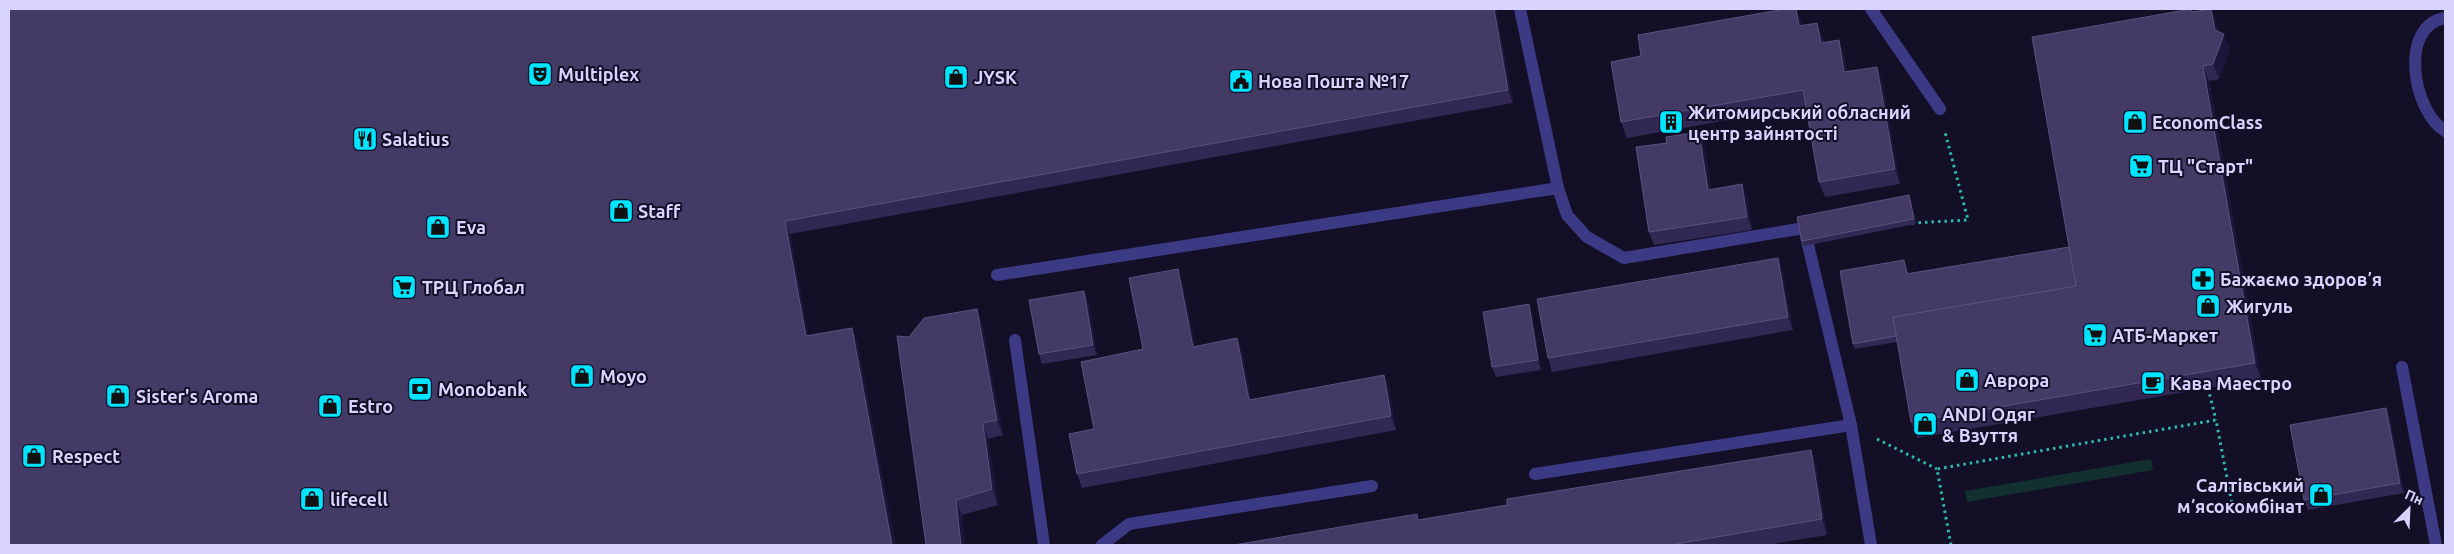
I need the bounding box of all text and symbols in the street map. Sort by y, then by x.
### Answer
theatre icon: Multiplex [527,61,553,87]
place label: Multiplex [558,64,639,84]
shop icon: JYSK [943,64,969,90]
place label: JYSK [974,67,1017,87]
public building icon: Нова Пошта №17 [1228,68,1254,94]
place label: Нова Пошта №17 [1258,71,1409,91]
place label: Житомирський обласний центр зайнятості [1688,102,1911,143]
building icon: Житомирський обласний центр зайнятості [1658,109,1684,135]
shop icon: EconomClass [2122,109,2148,135]
place label: EconomClass [2152,112,2263,132]
restaurant icon: Salatius [352,126,378,152]
place label: Salatius [382,129,449,149]
supermarket icon: ТЦ "Старт" [2128,153,2154,179]
place label: ТЦ "Старт" [2158,156,2253,176]
shop icon: Staff [608,198,634,224]
place label: Staff [638,201,680,221]
shop icon: Eva [425,214,451,240]
place label: Eva [456,217,486,237]
pharmacy icon: Бажаємо здоровʼя [2190,266,2216,292]
place label: Бажаємо здоровʼя [2220,269,2382,289]
supermarket icon: ТРЦ Глобал [391,274,417,300]
place label: ТРЦ Глобал [422,277,525,297]
shop icon: Жигуль [2195,293,2221,319]
place label: Жигуль [2226,296,2293,316]
supermarket icon: АТБ-Маркет [2082,322,2108,348]
place label: АТБ-Маркет [2112,325,2218,345]
shop icon: Moyo [569,363,595,389]
place label: Moyo [600,366,647,386]
shop icon: Аврора [1954,367,1980,393]
place label: Аврора [1984,370,2049,390]
cafe icon: Кава Маестро [2140,370,2166,396]
place label: Кава Маестро [2170,373,2292,393]
bank icon: Monobank [407,376,433,402]
place label: Monobank [438,379,527,399]
shop icon: Sister's Aroma [105,383,131,409]
place label: Sister's Aroma [136,386,258,406]
shop icon: Estro [317,393,343,419]
place label: Estro [348,396,393,416]
place label: ANDI Одяг & Взуття [1942,404,2035,445]
shop icon: ANDI Одяг & Взуття [1912,411,1938,437]
shop icon: Respect [21,443,47,469]
place label: Respect [52,446,120,466]
place label: Салтівський мʼясокомбінат [2177,475,2304,516]
shop icon: Салтівський мʼясокомбінат [2308,482,2334,508]
north arrow [2384,484,2434,534]
shop icon: lifecell [299,486,325,512]
text: Пн [2403,486,2426,508]
place label: lifecell [330,489,388,509]

